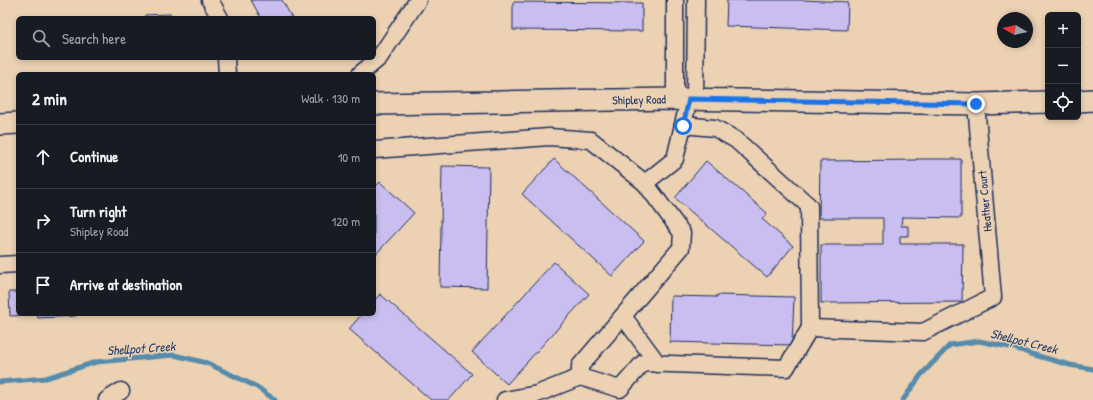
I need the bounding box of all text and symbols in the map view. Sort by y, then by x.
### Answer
north arrow [997,12,1033,48]
map controls [1045,12,1081,120]
button: + [1045,12,1081,48]
search box [16,16,376,60]
icon: search [30,27,52,49]
text: Search here [62,28,126,49]
button: − [1045,48,1081,84]
button: locate [1045,84,1081,120]
text: 2 min [32,87,67,110]
text: Walk · 130 m [301,89,360,107]
street label: Shipley Road [612,91,666,108]
route end [967,95,985,113]
route start [674,117,692,135]
icon: ahead [32,146,54,168]
text: Continue [70,146,118,167]
text: 10 m [338,148,360,166]
street label: Heather Court [973,169,996,232]
text: Turn right [70,201,126,222]
icon: right [32,210,54,232]
text: 120 m [332,212,360,230]
text: Shipley Road [70,222,128,240]
icon: arrive [32,274,54,296]
text: Arrive at destination [70,274,182,295]
water label: Shellpot Creek [988,324,1061,359]
water label: Shellpot Creek [106,337,177,360]

